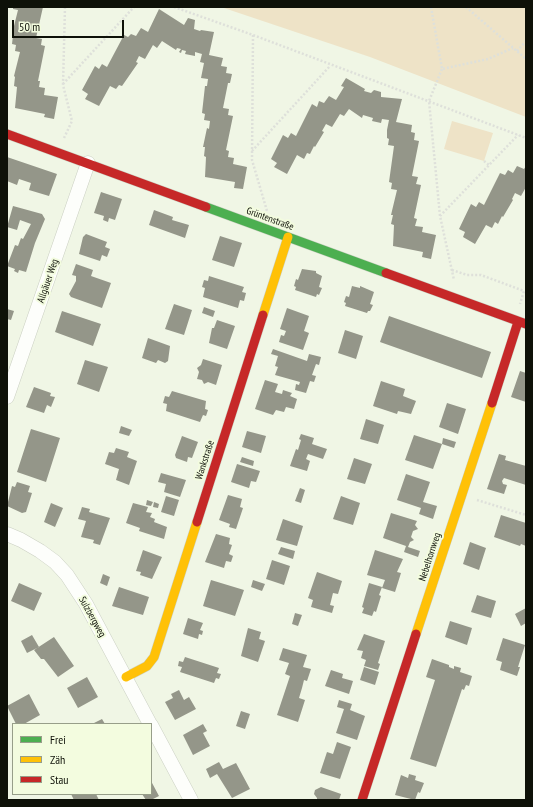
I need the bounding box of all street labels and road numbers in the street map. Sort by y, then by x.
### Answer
street label: Grüntenstraße [245,205,295,233]
street label: Allgäuer Weg [35,257,61,305]
street label: Wankstraße [193,439,217,481]
street label: Nebelhornweg [417,531,443,583]
street label: Sulzbergweg [76,595,108,639]

